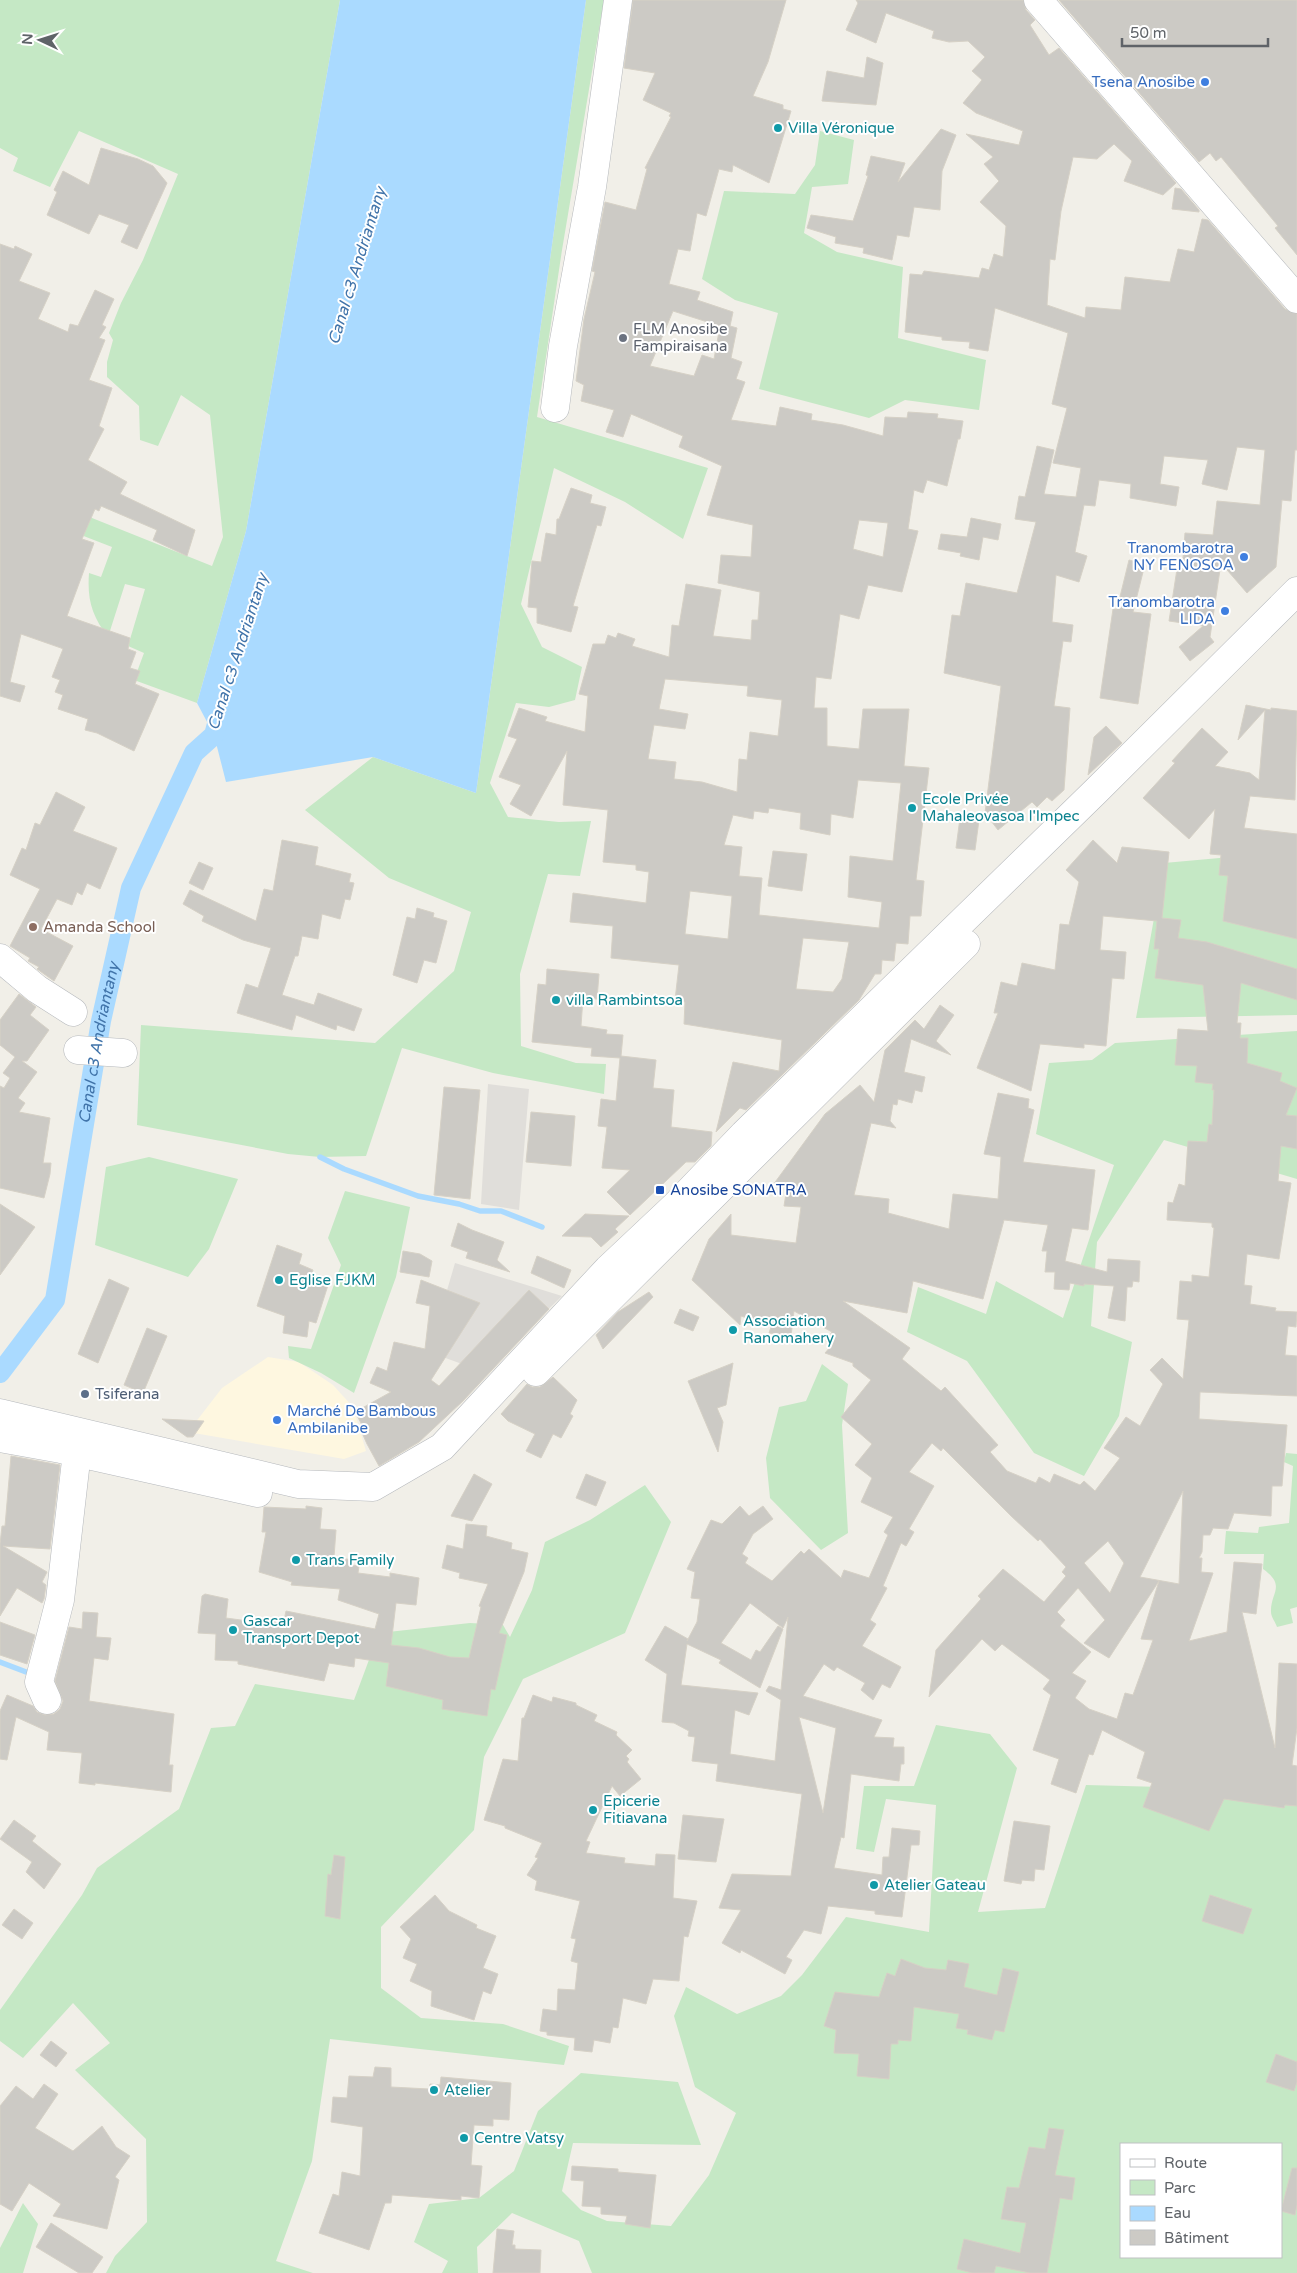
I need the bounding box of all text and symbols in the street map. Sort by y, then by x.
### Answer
north arrow [15,15,65,65]
scale bar [1122,15,1268,47]
text: 50 m [1130,24,1167,42]
text: N [19,33,36,45]
place label: Tsena Anosibe [1092,73,1195,91]
marker: Tsena Anosibe [1199,76,1211,88]
place label: Villa Véronique [788,119,894,137]
marker: Villa Véronique [772,122,784,134]
water label: Canal c3 Andriantany [324,183,391,347]
place label: FLM Anosibe Fampiraisana [633,320,728,355]
marker: FLM Anosibe Fampiraisana [617,332,629,344]
place label: Tranombarotra NY FENOSOA [1127,539,1234,574]
marker: Tranombarotra NY FENOSOA [1238,551,1250,563]
water label: Canal c3 Andriantany [203,569,273,733]
place label: Tranombarotra LIDA [1108,593,1215,628]
marker: Tranombarotra LIDA [1219,605,1231,617]
place label: Ecole Privée Mahaleovasoa l'Impec [922,790,1080,825]
marker: Ecole Privée Mahaleovasoa l'Impec [906,802,918,814]
place label: Amanda School [43,918,156,936]
marker: Amanda School [27,921,39,933]
water label: Canal c3 Andriantany [74,958,124,1125]
place label: villa Rambintsoa [566,991,683,1009]
marker: villa Rambintsoa [550,994,562,1006]
place label: Anosibe SONATRA [670,1181,807,1199]
marker: Anosibe SONATRA [654,1184,666,1196]
place label: Eglise FJKM [289,1271,376,1289]
marker: Eglise FJKM [273,1274,285,1286]
place label: Association Ranomahery [743,1312,834,1347]
marker: Association Ranomahery [727,1324,739,1336]
place label: Tsiferana [95,1385,159,1403]
marker: Tsiferana [79,1388,91,1400]
place label: Marché De Bambous Ambilanibe [287,1402,436,1437]
marker: Marché De Bambous Ambilanibe [271,1414,283,1426]
place label: Trans Family [306,1551,394,1569]
marker: Trans Family [290,1554,302,1566]
place label: Gascar Transport Depot [243,1612,360,1647]
marker: Gascar Transport Depot [227,1624,239,1636]
place label: Epicerie Fitiavana [603,1792,667,1827]
marker: Epicerie Fitiavana [587,1804,599,1816]
place label: Atelier Gateau [884,1876,986,1894]
marker: Atelier Gateau [868,1879,880,1891]
place label: Atelier [444,2081,491,2099]
marker: Atelier [428,2084,440,2096]
place label: Centre Vatsy [474,2129,564,2147]
marker: Centre Vatsy [458,2132,470,2144]
legend [1120,2143,1282,2258]
text: Route [1164,2154,1207,2172]
text: Parc [1164,2179,1196,2197]
text: Eau [1164,2204,1191,2222]
text: Bâtiment [1164,2229,1229,2247]

